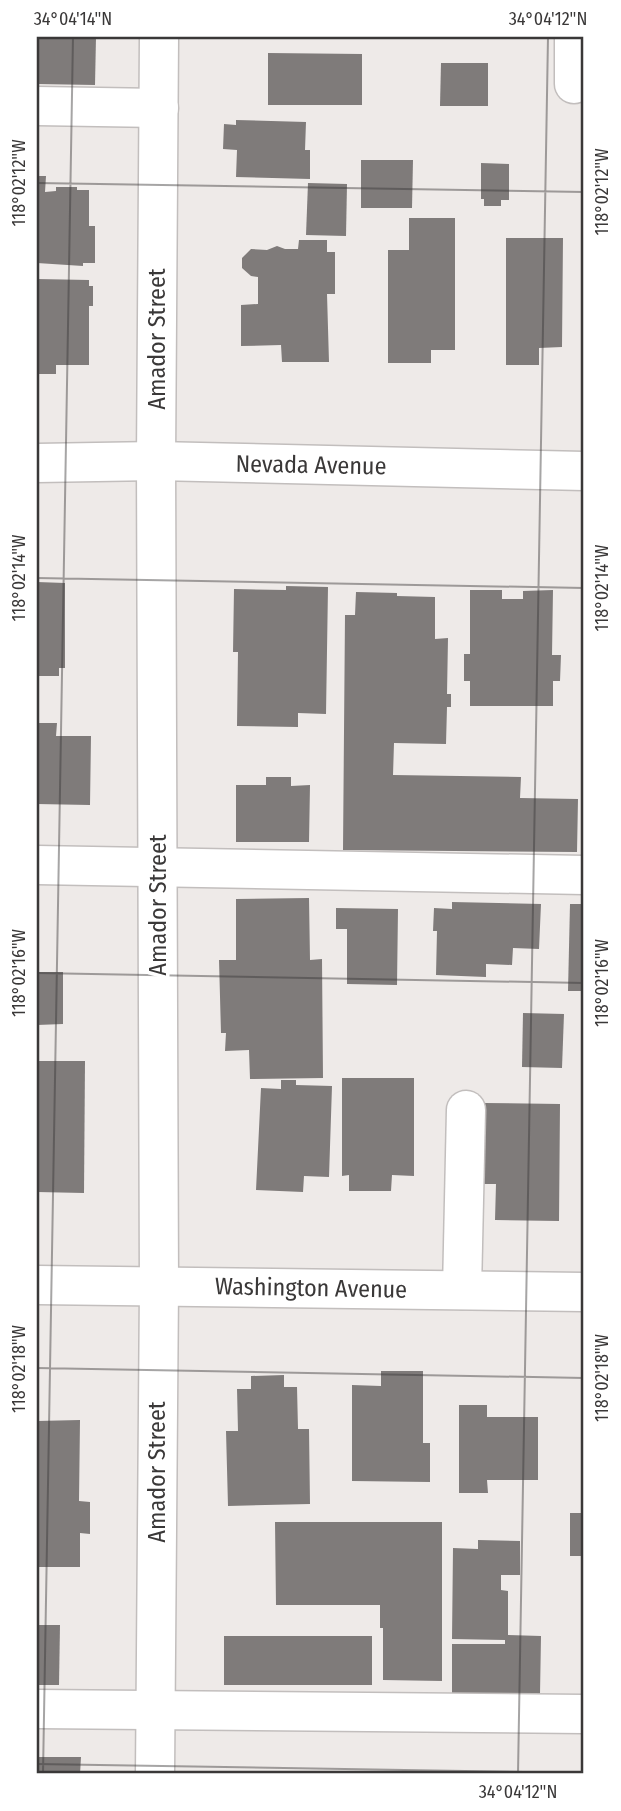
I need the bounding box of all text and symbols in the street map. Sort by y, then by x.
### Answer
text: 34°04'14"N [34,8,112,30]
text: 34°04'12"N [509,8,587,30]
text: 118°02'12"W [8,139,30,227]
text: 118°02'12"W [591,148,613,236]
street label: Amador Street [143,268,171,410]
street label: Nevada Avenue [235,450,387,480]
text: 118°02'14"W [8,534,30,622]
text: 118°02'14"W [591,544,613,632]
street label: Amador Street [144,834,172,976]
text: 118°02'16"W [8,929,30,1017]
text: 118°02'16"W [591,939,613,1027]
street label: Washington Avenue [215,1272,407,1304]
text: 118°02'18"W [8,1324,30,1413]
text: 118°02'18"W [591,1333,613,1422]
street label: Amador Street [143,1401,171,1543]
text: 34°04'12"N [479,1781,557,1803]

